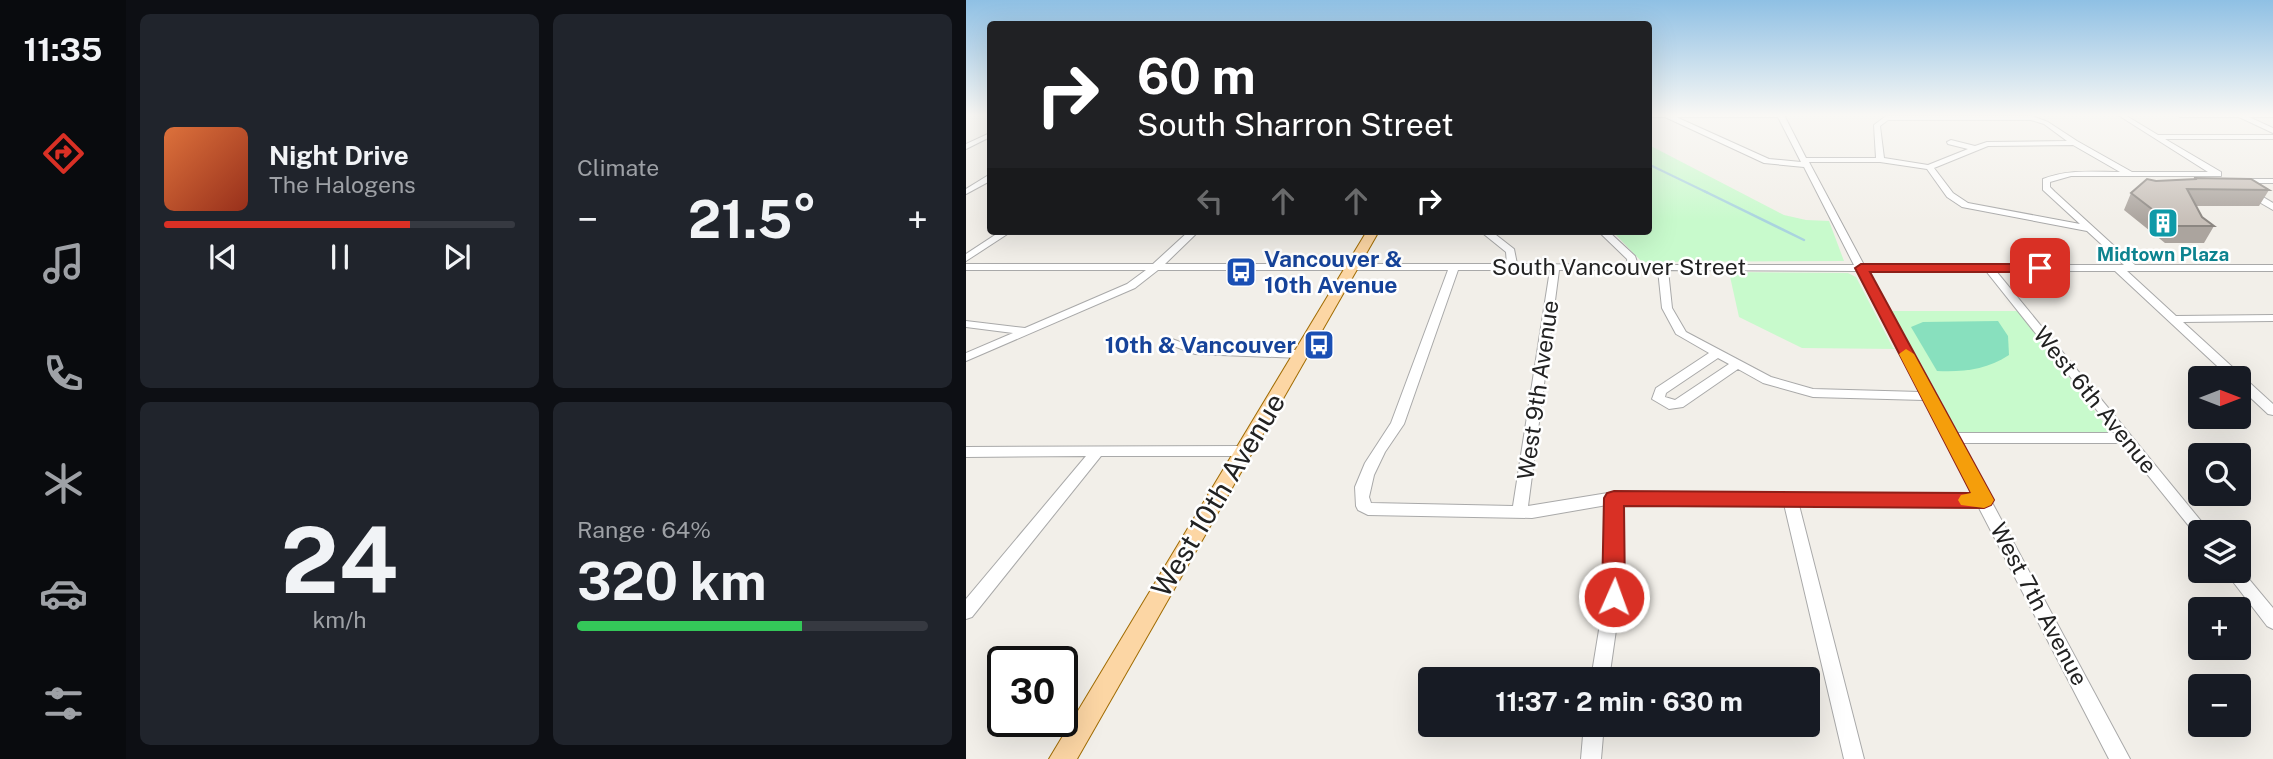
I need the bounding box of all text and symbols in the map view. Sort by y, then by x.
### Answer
text: 11:35 [24,31,102,68]
text: 60 m [1137,47,1256,105]
icon: right [1022,49,1113,140]
text: South Sharron Street [1137,106,1454,143]
icon: directions [39,129,88,178]
text: Night Drive [269,140,409,171]
text: Climate [577,154,659,181]
text: The Halogens [269,171,416,198]
icon: left [1191,182,1229,220]
icon: ahead [1264,182,1302,220]
icon: ahead [1337,182,1375,220]
icon: right [1410,182,1448,220]
text: 21.5° [688,189,817,250]
text: − [577,197,598,242]
text: + [907,197,928,242]
building icon: Midtown Plaza [2146,206,2180,240]
icon: previous [204,238,242,276]
icon: pause [321,238,359,276]
icon: next [438,238,476,276]
pin [2010,238,2070,298]
icon: music [39,239,88,288]
place label: Midtown Plaza [2097,243,2229,265]
place label: Vancouver & 10th Avenue [1264,245,1403,298]
icon: arrive [2021,249,2059,287]
street label: South Vancouver Street [1492,253,1746,280]
bus stop icon: Vancouver & 10th Avenue [1224,255,1258,289]
street label: West 9th Avenue [1512,298,1563,481]
street label: West 6th Avenue [2028,321,2163,478]
bus stop icon: 10th & Vancouver [1302,328,1336,362]
place label: 10th & Vancouver [1105,331,1296,358]
icon: phone [39,349,88,398]
north arrow [2188,366,2250,429]
map controls [2188,366,2251,737]
street label: West 10th Avenue [1144,387,1291,602]
button: search [2188,443,2251,506]
icon: climate [39,459,88,508]
text: 24 [281,507,398,613]
text: Range · 64% [577,516,711,543]
street label: West 7th Avenue [1985,518,2094,690]
button: layers [2188,520,2251,583]
text: 320 km [577,551,767,612]
position arrow [1577,560,1651,634]
icon: car [39,569,88,618]
button: + [2188,597,2251,660]
text: km/h [312,606,367,633]
speed limit sign: 30 [987,646,1078,737]
button: − [2188,674,2251,737]
icon: filters [39,679,88,728]
text: 11:37 · 2 min · 630 m [1495,686,1743,717]

